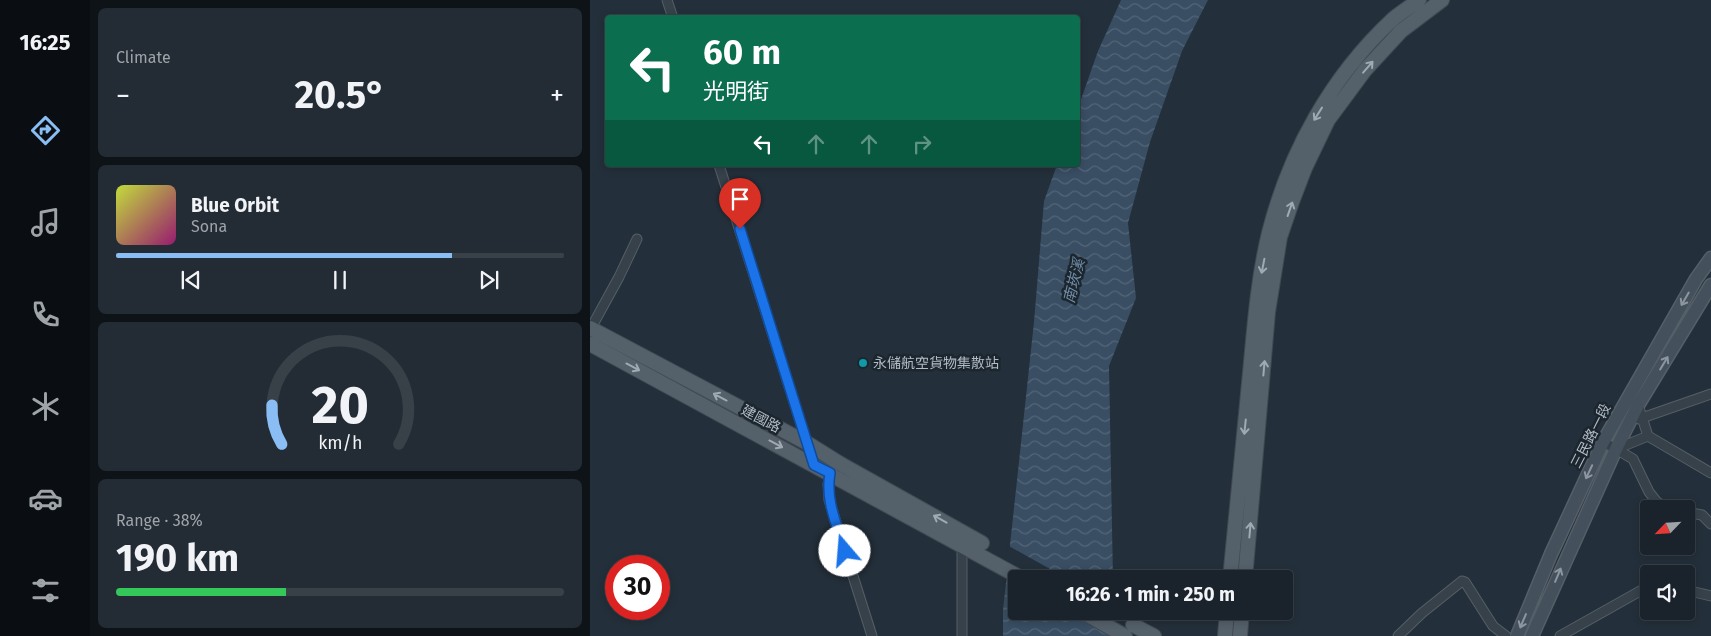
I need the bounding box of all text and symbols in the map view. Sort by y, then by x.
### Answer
text: 16:25 [19,29,71,56]
text: 60 m [703,31,781,73]
icon: left [620,35,685,100]
text: Climate [116,48,171,67]
one-way arrow [1362,61,1373,74]
text: 20.5° [294,72,386,118]
text: 光明街 [703,78,769,105]
text: − [116,79,130,112]
text: + [550,79,564,112]
one-way arrow [1313,106,1323,120]
icon: directions [28,113,63,148]
icon: left [749,130,777,158]
icon: ahead [802,130,830,158]
icon: ahead [855,130,883,158]
icon: right [908,130,936,158]
pin [719,178,761,229]
icon: arrive [726,185,754,213]
text: Blue Orbit [191,194,279,217]
one-way arrow [1286,201,1295,217]
icon: music [28,205,63,240]
text: Sona [191,217,227,236]
water label: 南崁溪 [1060,255,1089,305]
one-way arrow [1258,257,1268,273]
icon: previous [177,266,205,294]
icon: pause [326,266,354,294]
icon: next [475,266,503,294]
one-way arrow [1679,292,1689,306]
icon: phone [28,297,63,332]
place label: 永儲航空貨物集散站 [873,355,999,372]
marker: 永儲航空貨物集散站 [857,357,869,369]
one-way arrow [1659,357,1669,371]
one-way arrow [1259,361,1268,377]
one-way arrow [625,363,640,372]
text: 20 [311,374,369,437]
icon: climate [28,389,63,424]
one-way arrow [712,392,727,402]
street label: 三民路一段 [1568,401,1614,471]
street label: 建國路 [738,402,784,436]
one-way arrow [1240,419,1250,435]
text: km/h [318,432,362,454]
one-way arrow [768,439,783,449]
one-way arrow [1583,464,1593,479]
icon: car [28,481,63,516]
north arrow [1640,500,1695,555]
map controls [1640,500,1695,620]
text: Range · 38% [116,511,203,530]
one-way arrow [933,514,948,523]
one-way arrow [1245,522,1255,538]
position arrow [818,524,870,576]
text: 190 km [116,535,239,581]
speed limit sign: 30 [605,555,670,620]
button: sound [1640,565,1695,620]
one-way arrow [1554,568,1564,583]
icon: filters [28,573,63,608]
text: 16:26 · 1 min · 250 m [1066,583,1235,606]
one-way arrow [1518,613,1528,628]

